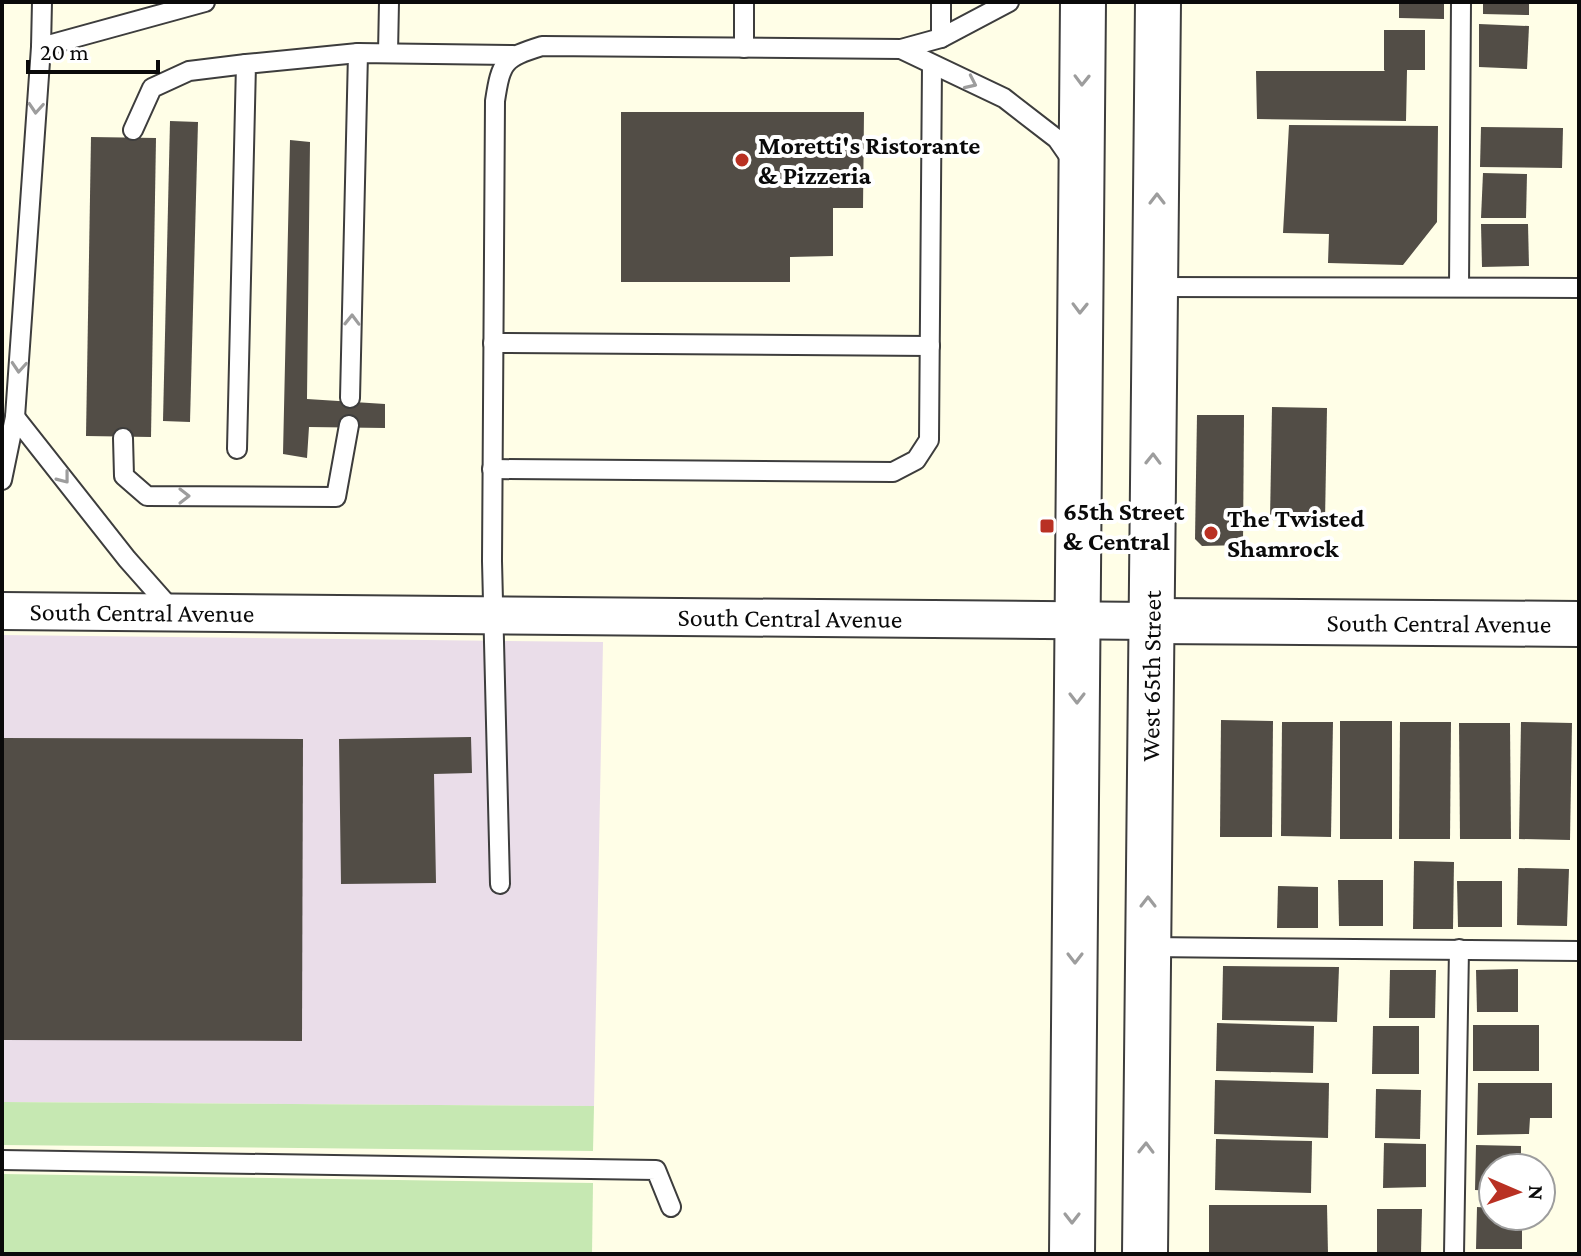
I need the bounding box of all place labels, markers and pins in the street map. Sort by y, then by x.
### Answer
place label: Moretti's Ristorante & Pizzeria [758,131,980,190]
marker: Moretti's Ristorante & Pizzeria [733,151,751,169]
place label: 65th Street & Central [1063,497,1185,556]
place label: The Twisted Shamrock [1227,504,1364,563]
marker: 65th Street & Central [1038,517,1056,535]
marker: The Twisted Shamrock [1202,524,1220,542]

